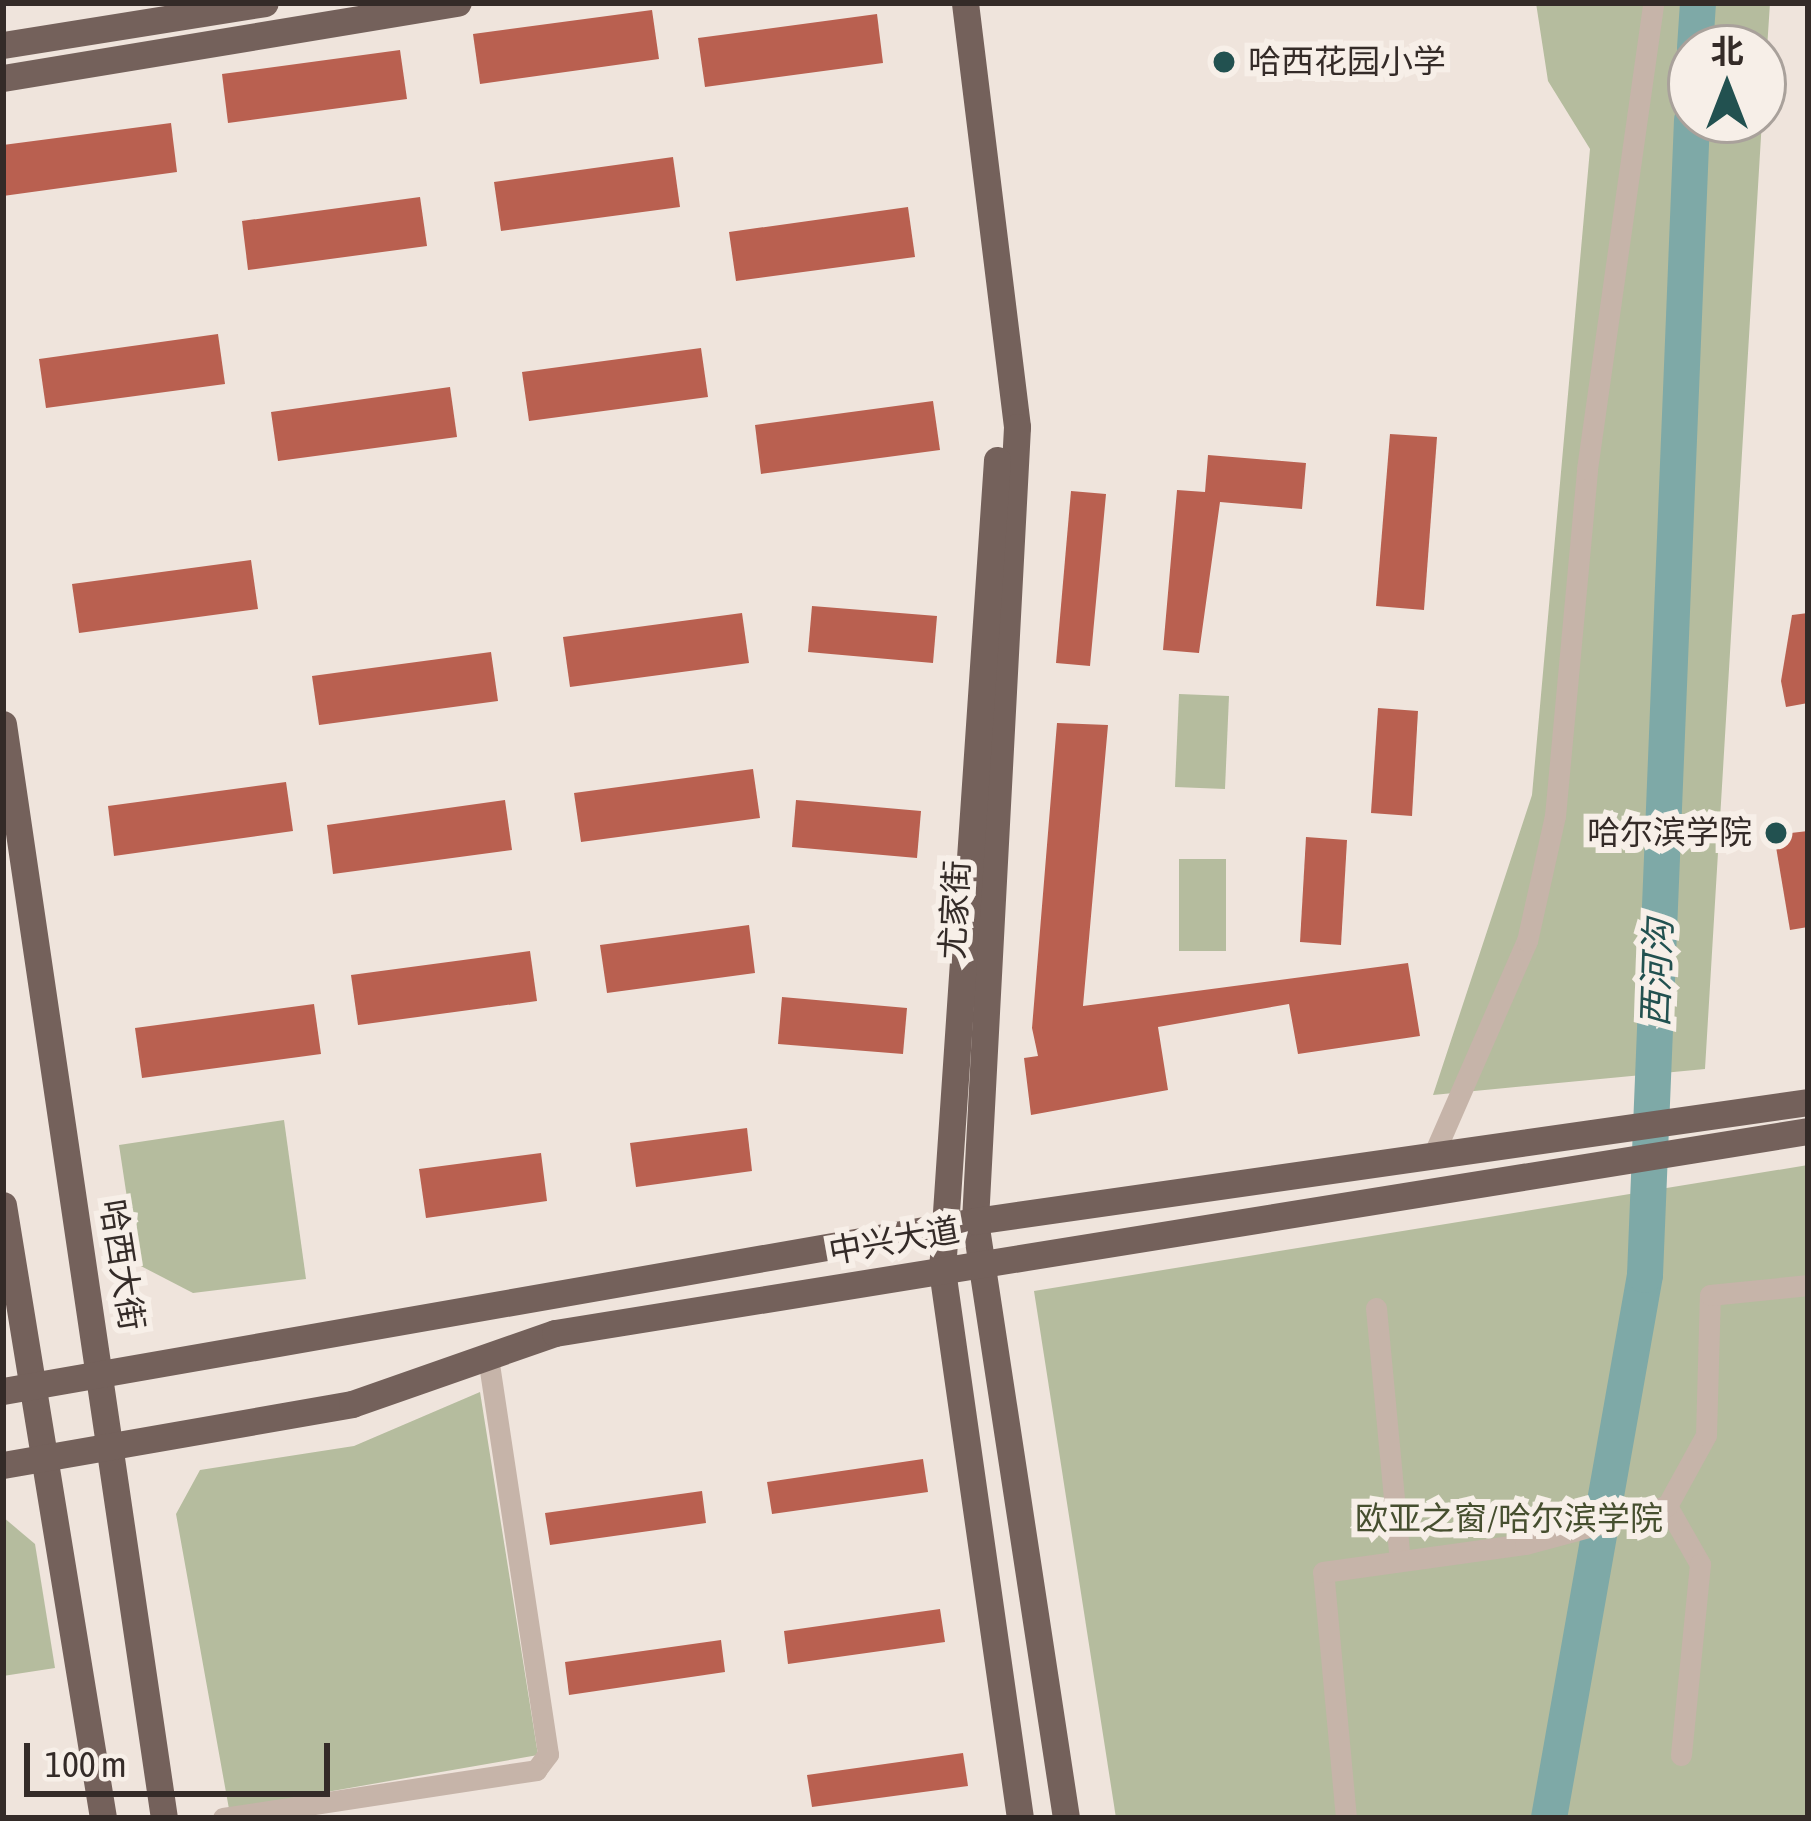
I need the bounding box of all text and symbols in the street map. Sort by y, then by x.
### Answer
north arrow [1667,24,1787,144]
text: 北 [1711,32,1744,70]
place label: 哈西花园小学 [1248,42,1446,82]
marker: 哈西花园小学 [1211,49,1237,75]
place label: 哈尔滨学院 [1587,813,1752,853]
marker: 哈尔滨学院 [1763,820,1789,846]
street label: 尤家街 [933,860,977,960]
water label: 西河沟 [1634,918,1680,1028]
street label: 哈西大街 [92,1197,152,1333]
street label: 中兴大道 [826,1210,962,1272]
park label: 欧亚之窗/哈尔滨学院 [1355,1499,1663,1539]
scale bar [30,1719,336,1793]
text: 100 m [45,1743,127,1785]

